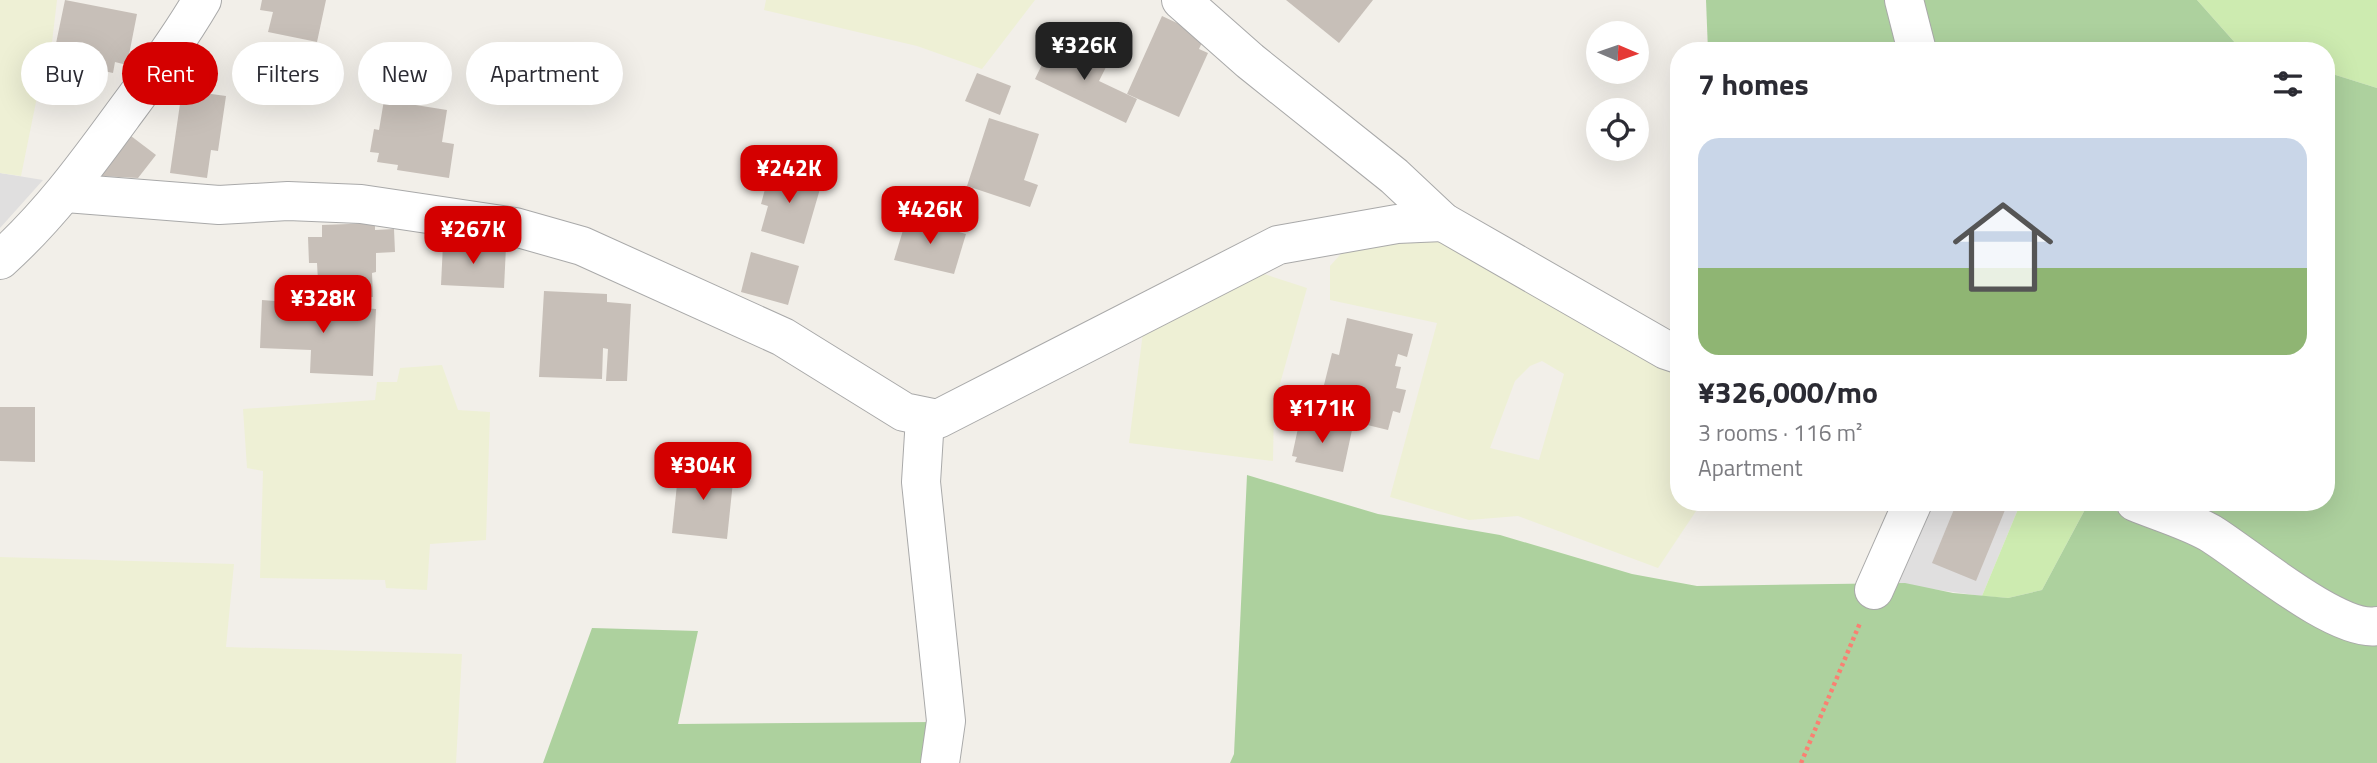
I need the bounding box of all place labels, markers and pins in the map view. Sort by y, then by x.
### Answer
pin: ¥326K [1035,22,1133,82]
pin: ¥242K [740,146,838,205]
pin: ¥426K [881,187,979,246]
pin: ¥267K [424,206,522,266]
pin: ¥328K [274,276,372,335]
pin: ¥171K [1273,386,1371,445]
pin: ¥304K [654,442,752,502]

